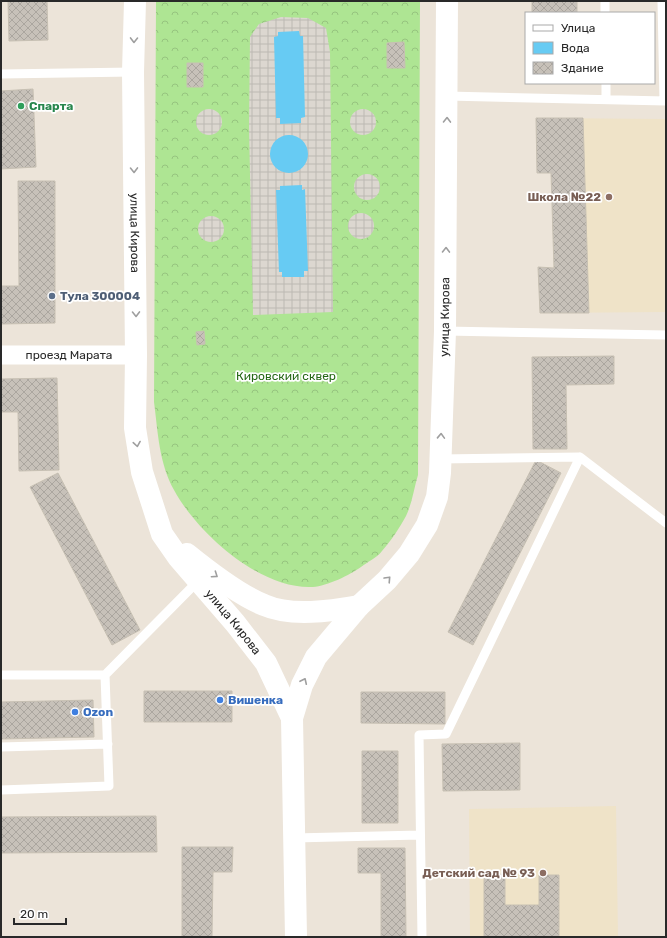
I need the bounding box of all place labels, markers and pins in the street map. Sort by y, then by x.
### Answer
place label: Спарта [29,99,73,113]
marker: Спарта [16,101,26,111]
place label: Школа №22 [527,190,601,204]
marker: Школа №22 [604,192,614,202]
place label: Тула 300004 [60,289,140,303]
marker: Тула 300004 [47,291,57,301]
place label: Вишенка [228,693,283,707]
marker: Вишенка [215,695,225,705]
place label: Ozon [83,705,113,719]
marker: Ozon [70,707,80,717]
place label: Детский сад № 93 [422,866,535,880]
marker: Детский сад № 93 [538,868,548,878]

